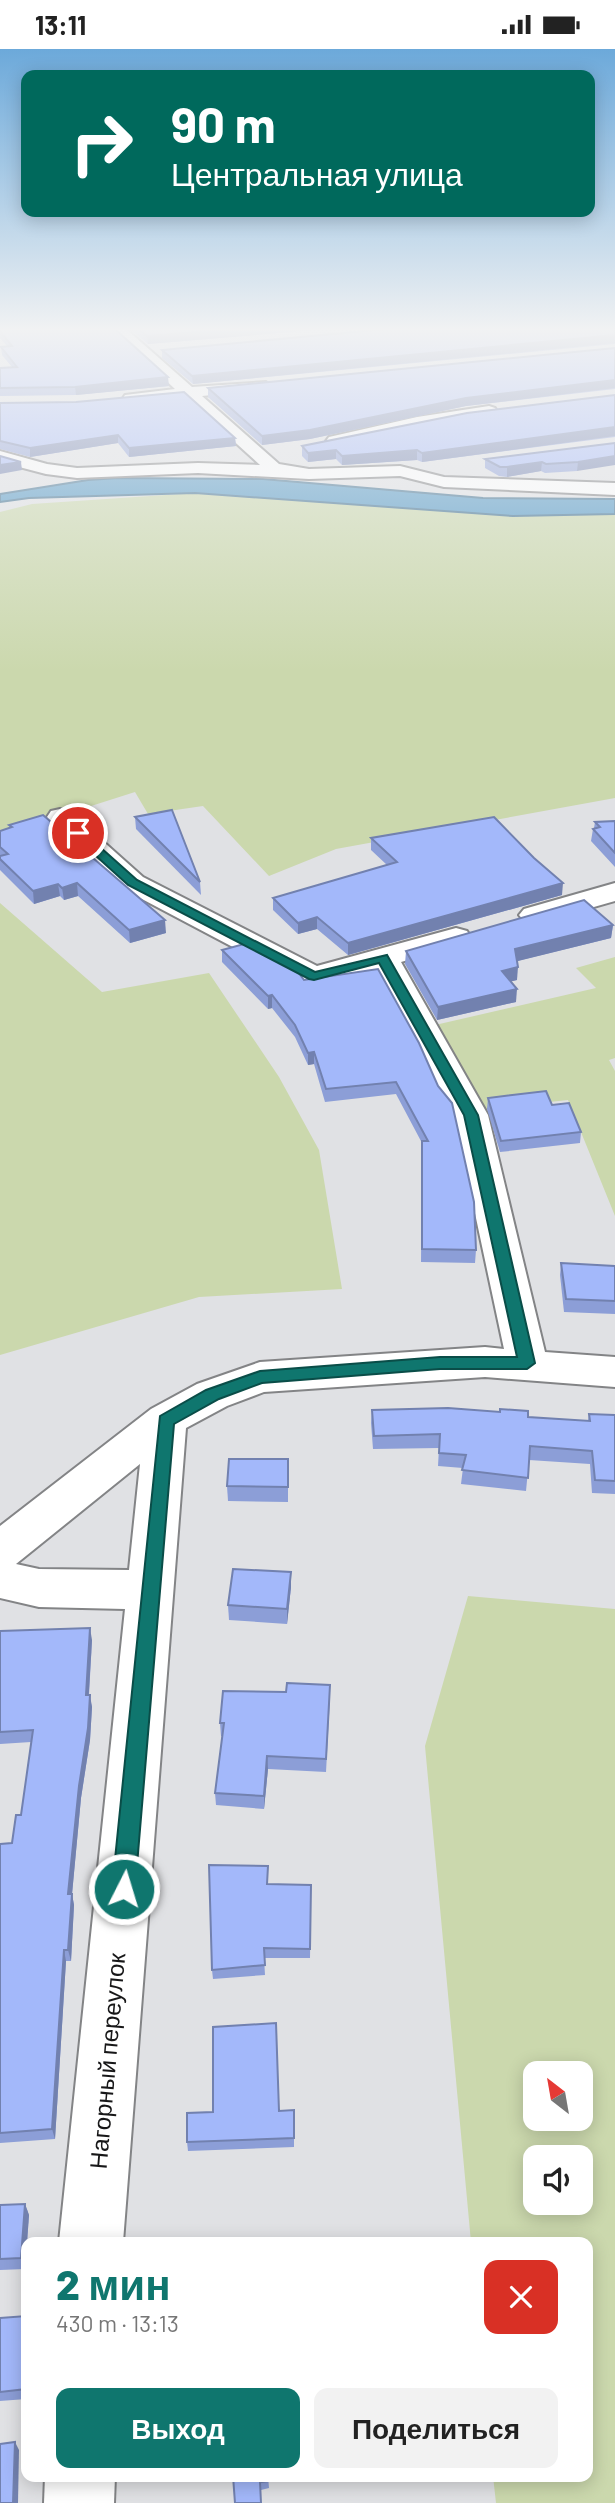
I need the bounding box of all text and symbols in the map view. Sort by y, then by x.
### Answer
text: 13:11 [35,9,86,40]
text: 90 m [171,94,276,153]
icon: right [56,98,147,189]
text: Центральная улица [171,154,463,192]
pin [48,803,108,863]
icon: arrive [59,814,97,852]
position arrow [87,1852,161,1926]
street label: Нагорный переулок [83,1951,130,2170]
north arrow [523,2061,593,2131]
map controls [523,2061,593,2215]
button: sound [523,2145,593,2215]
text: 2 мин [56,2258,171,2308]
button: close [484,2260,558,2334]
text: 430 m · 13:13 [56,2309,179,2337]
button: Выход [56,2388,300,2468]
button: Поделиться [314,2388,558,2468]

